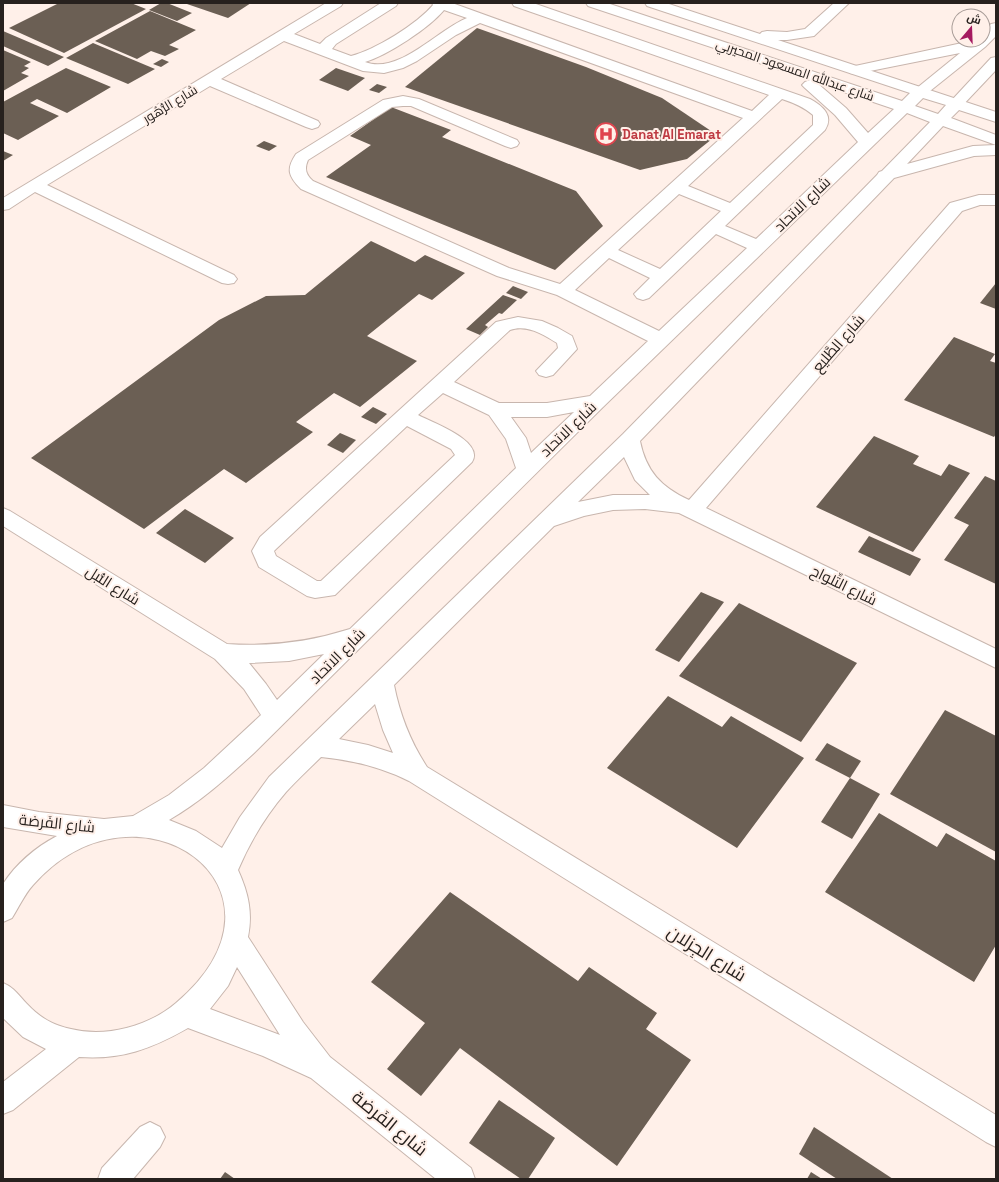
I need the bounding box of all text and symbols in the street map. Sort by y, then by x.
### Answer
north arrow [951,8,991,48]
text: ش [965,10,983,27]
street label: شارع عبدالله المسعود المحيربي [713,35,876,107]
street label: شارع الزُّهُور [139,81,200,127]
hospital icon: Danat Al Emarat [593,121,619,147]
place label: Danat Al Emarat [622,126,721,143]
street label: شارع الاتحاد [770,172,836,237]
street label: شارع الطَّليع [808,310,870,377]
street label: شارع الاتحاد [536,397,602,462]
street label: شارع التِّلواح [807,560,881,611]
street label: شارع النُّبل [81,561,144,611]
street label: شارع الاتحاد [305,624,370,689]
street label: شارع الفَرضة [18,810,96,838]
street label: شارع الجِزلان [663,920,751,987]
street label: شارع الفَرضة [347,1085,433,1161]

